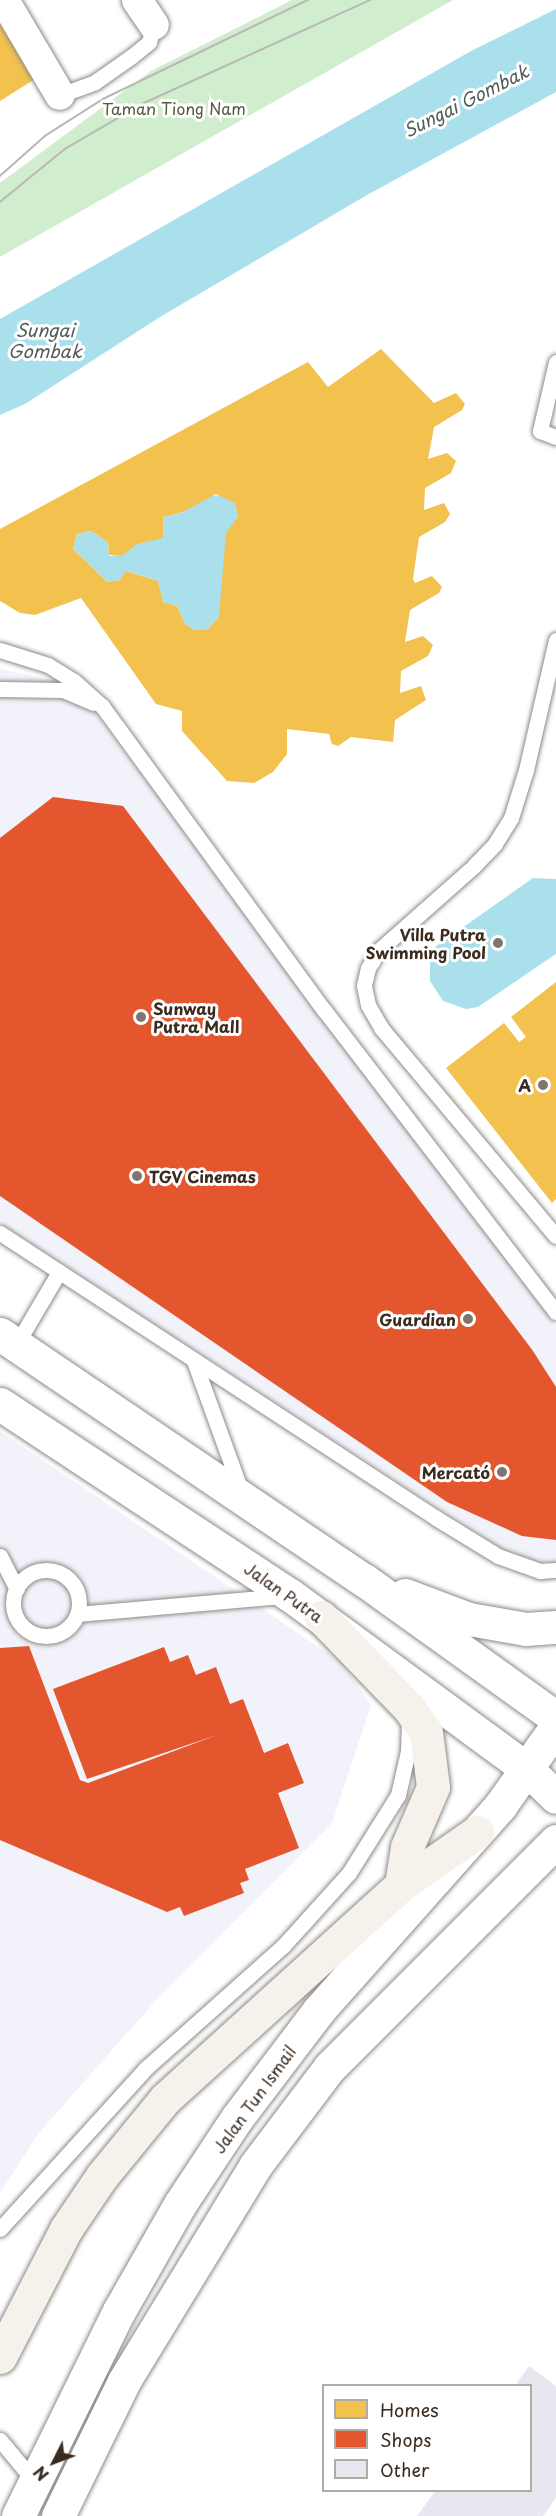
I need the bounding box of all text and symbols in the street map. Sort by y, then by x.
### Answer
water label: Sungai Gombak [399,60,533,142]
park label: Taman Tiong Nam [102,98,246,118]
water label: Sungai Gombak [8,320,82,362]
place label: Villa Putra Swimming Pool [365,924,486,962]
marker: Villa Putra Swimming Pool [491,936,505,950]
place label: Sunway Putra Mall [153,998,239,1036]
marker: Sunway Putra Mall [134,1010,148,1024]
place label: A [518,1075,531,1095]
marker: A [536,1078,550,1092]
place label: TGV Cinemas [149,1166,257,1186]
marker: TGV Cinemas [130,1169,144,1183]
place label: Guardian [379,1309,456,1329]
marker: Guardian [461,1312,475,1326]
place label: Mercató [422,1462,490,1482]
marker: Mercató [495,1465,509,1479]
street label: Jalan Putra [241,1558,327,1626]
street label: Jalan Tun Ismail [209,2042,299,2156]
legend [322,2384,532,2492]
text: Homes [380,2396,438,2423]
text: Shops [380,2426,431,2453]
north arrow [24,2432,84,2492]
text: Other [380,2456,429,2483]
text: N [27,2461,54,2487]

